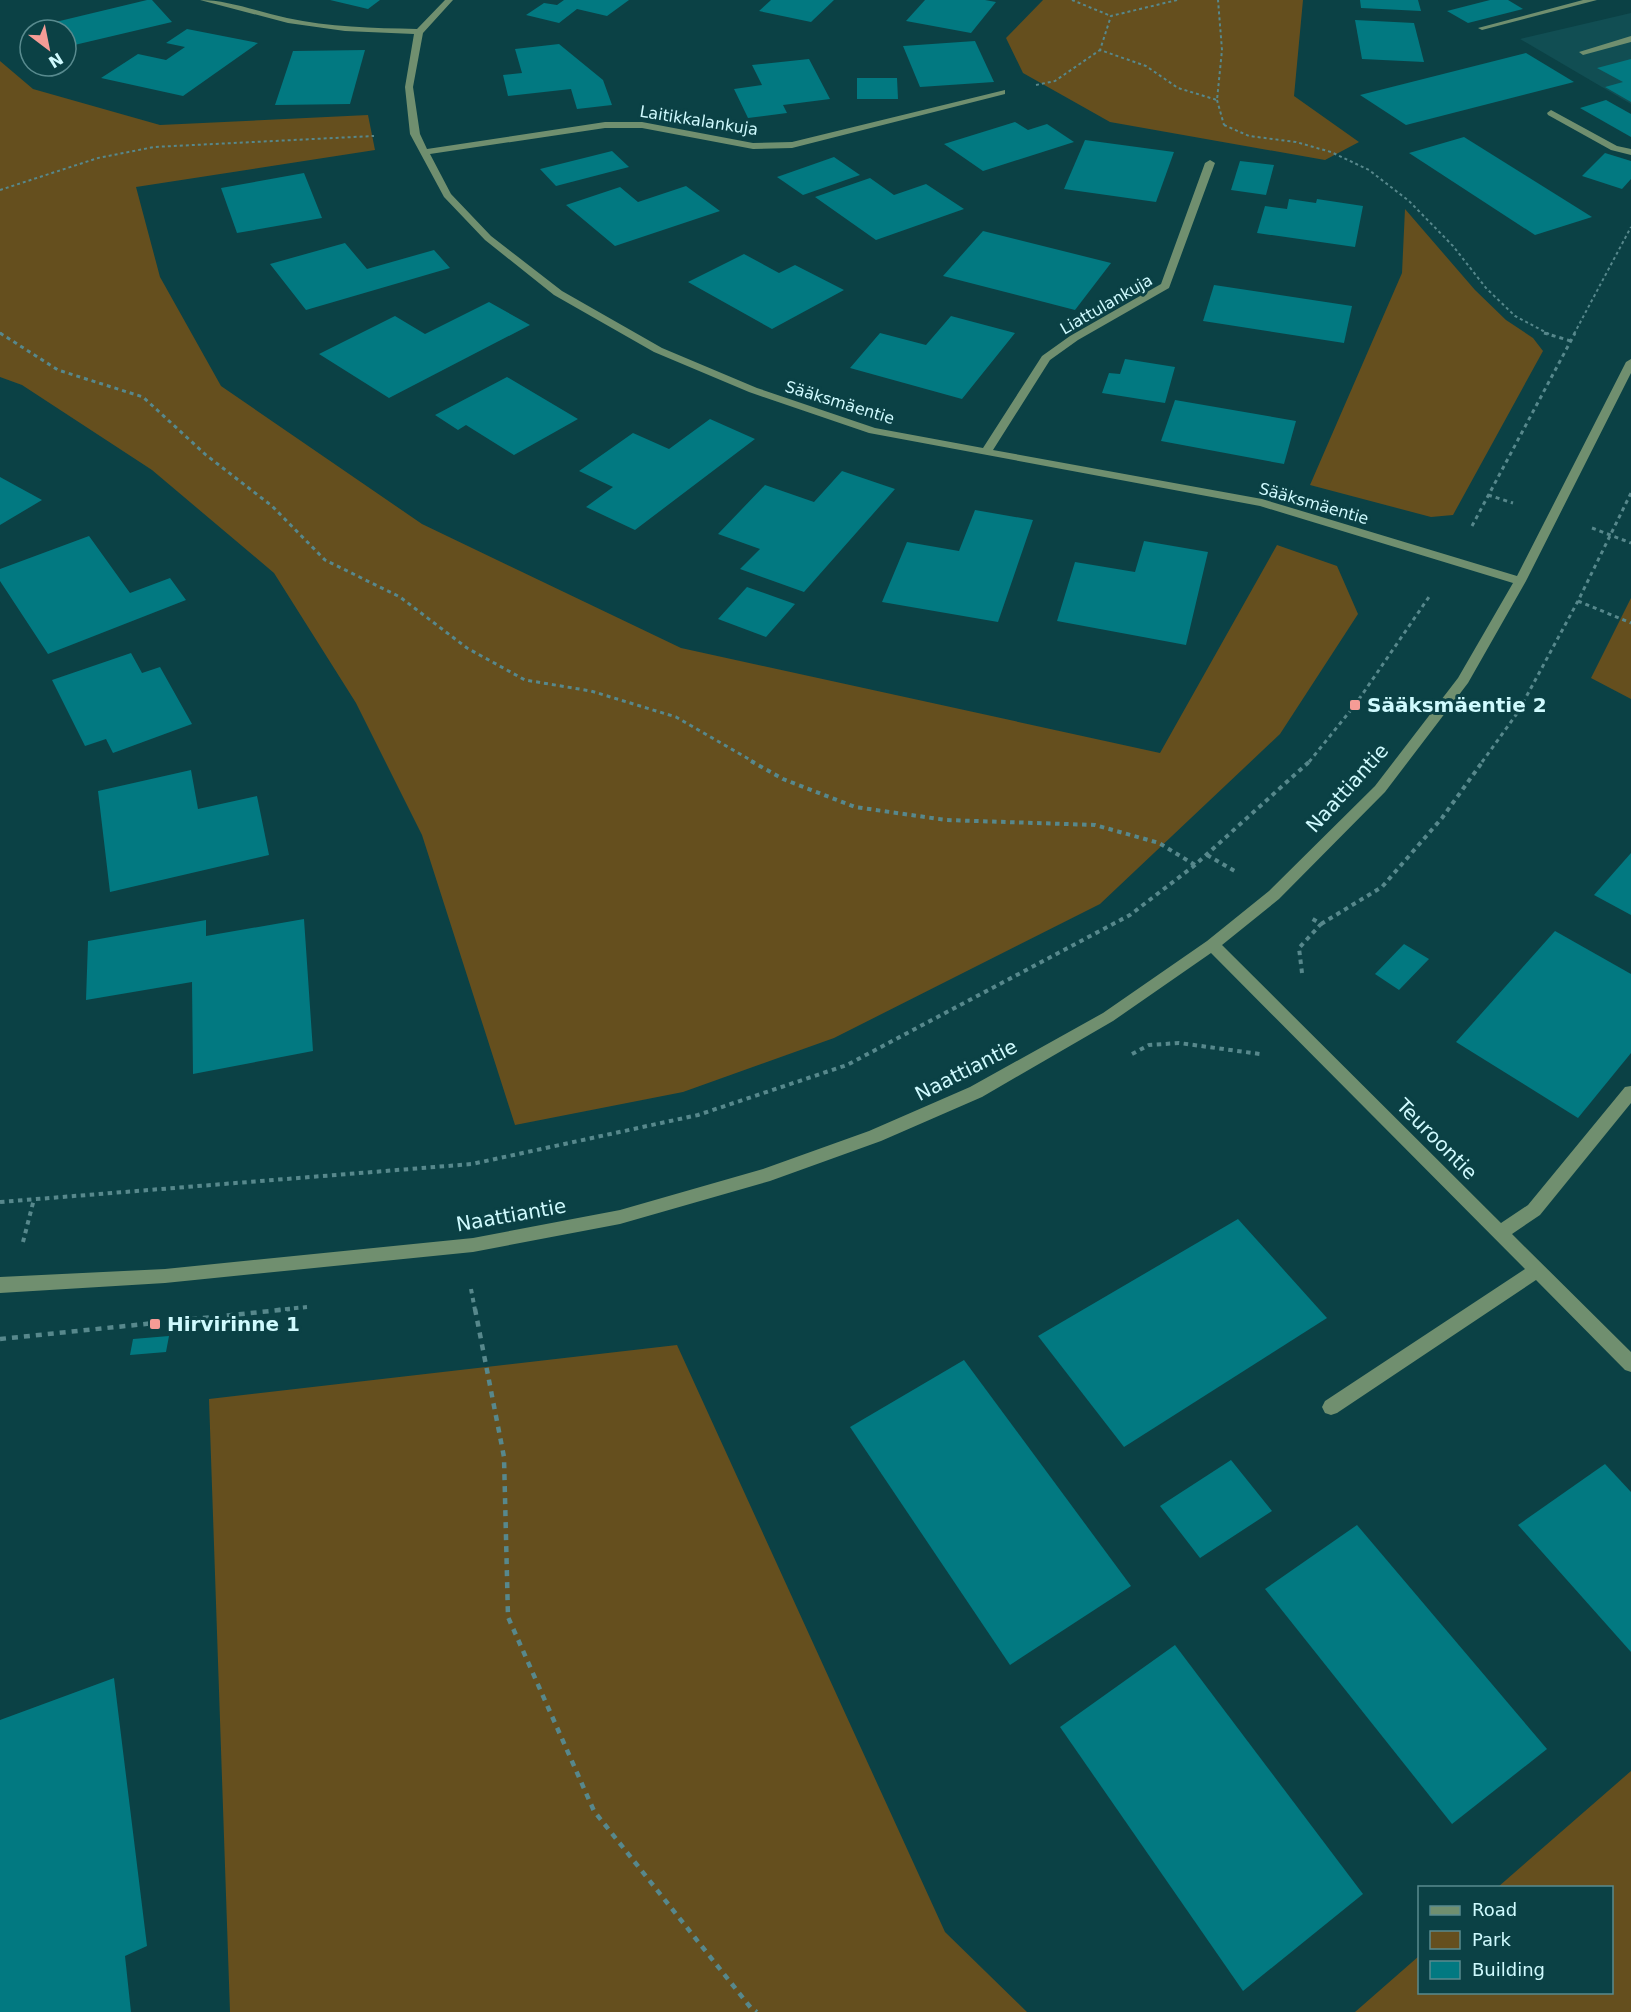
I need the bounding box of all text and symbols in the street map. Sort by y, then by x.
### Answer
north arrow [18,18,78,78]
text: N [45,49,66,72]
street label: Laitikkalankuja [638,102,759,139]
street label: Liattulankuja [1057,270,1156,339]
street label: Sääksmäentie [783,377,897,428]
street label: Sääksmäentie [1257,479,1371,528]
place label: Sääksmäentie 2 [1367,693,1547,717]
marker: Sääksmäentie 2 [1348,698,1362,712]
street label: Naattiantie [1301,739,1393,837]
street label: Naattiantie [911,1034,1021,1106]
street label: Teuroontie [1391,1093,1482,1184]
street label: Naattiantie [454,1194,568,1236]
place label: Hirvirinne 1 [167,1312,300,1336]
marker: Hirvirinne 1 [148,1317,162,1331]
legend [1418,1886,1613,1994]
text: Road [1472,1899,1517,1920]
text: Park [1472,1929,1511,1950]
text: Building [1472,1959,1545,1980]

